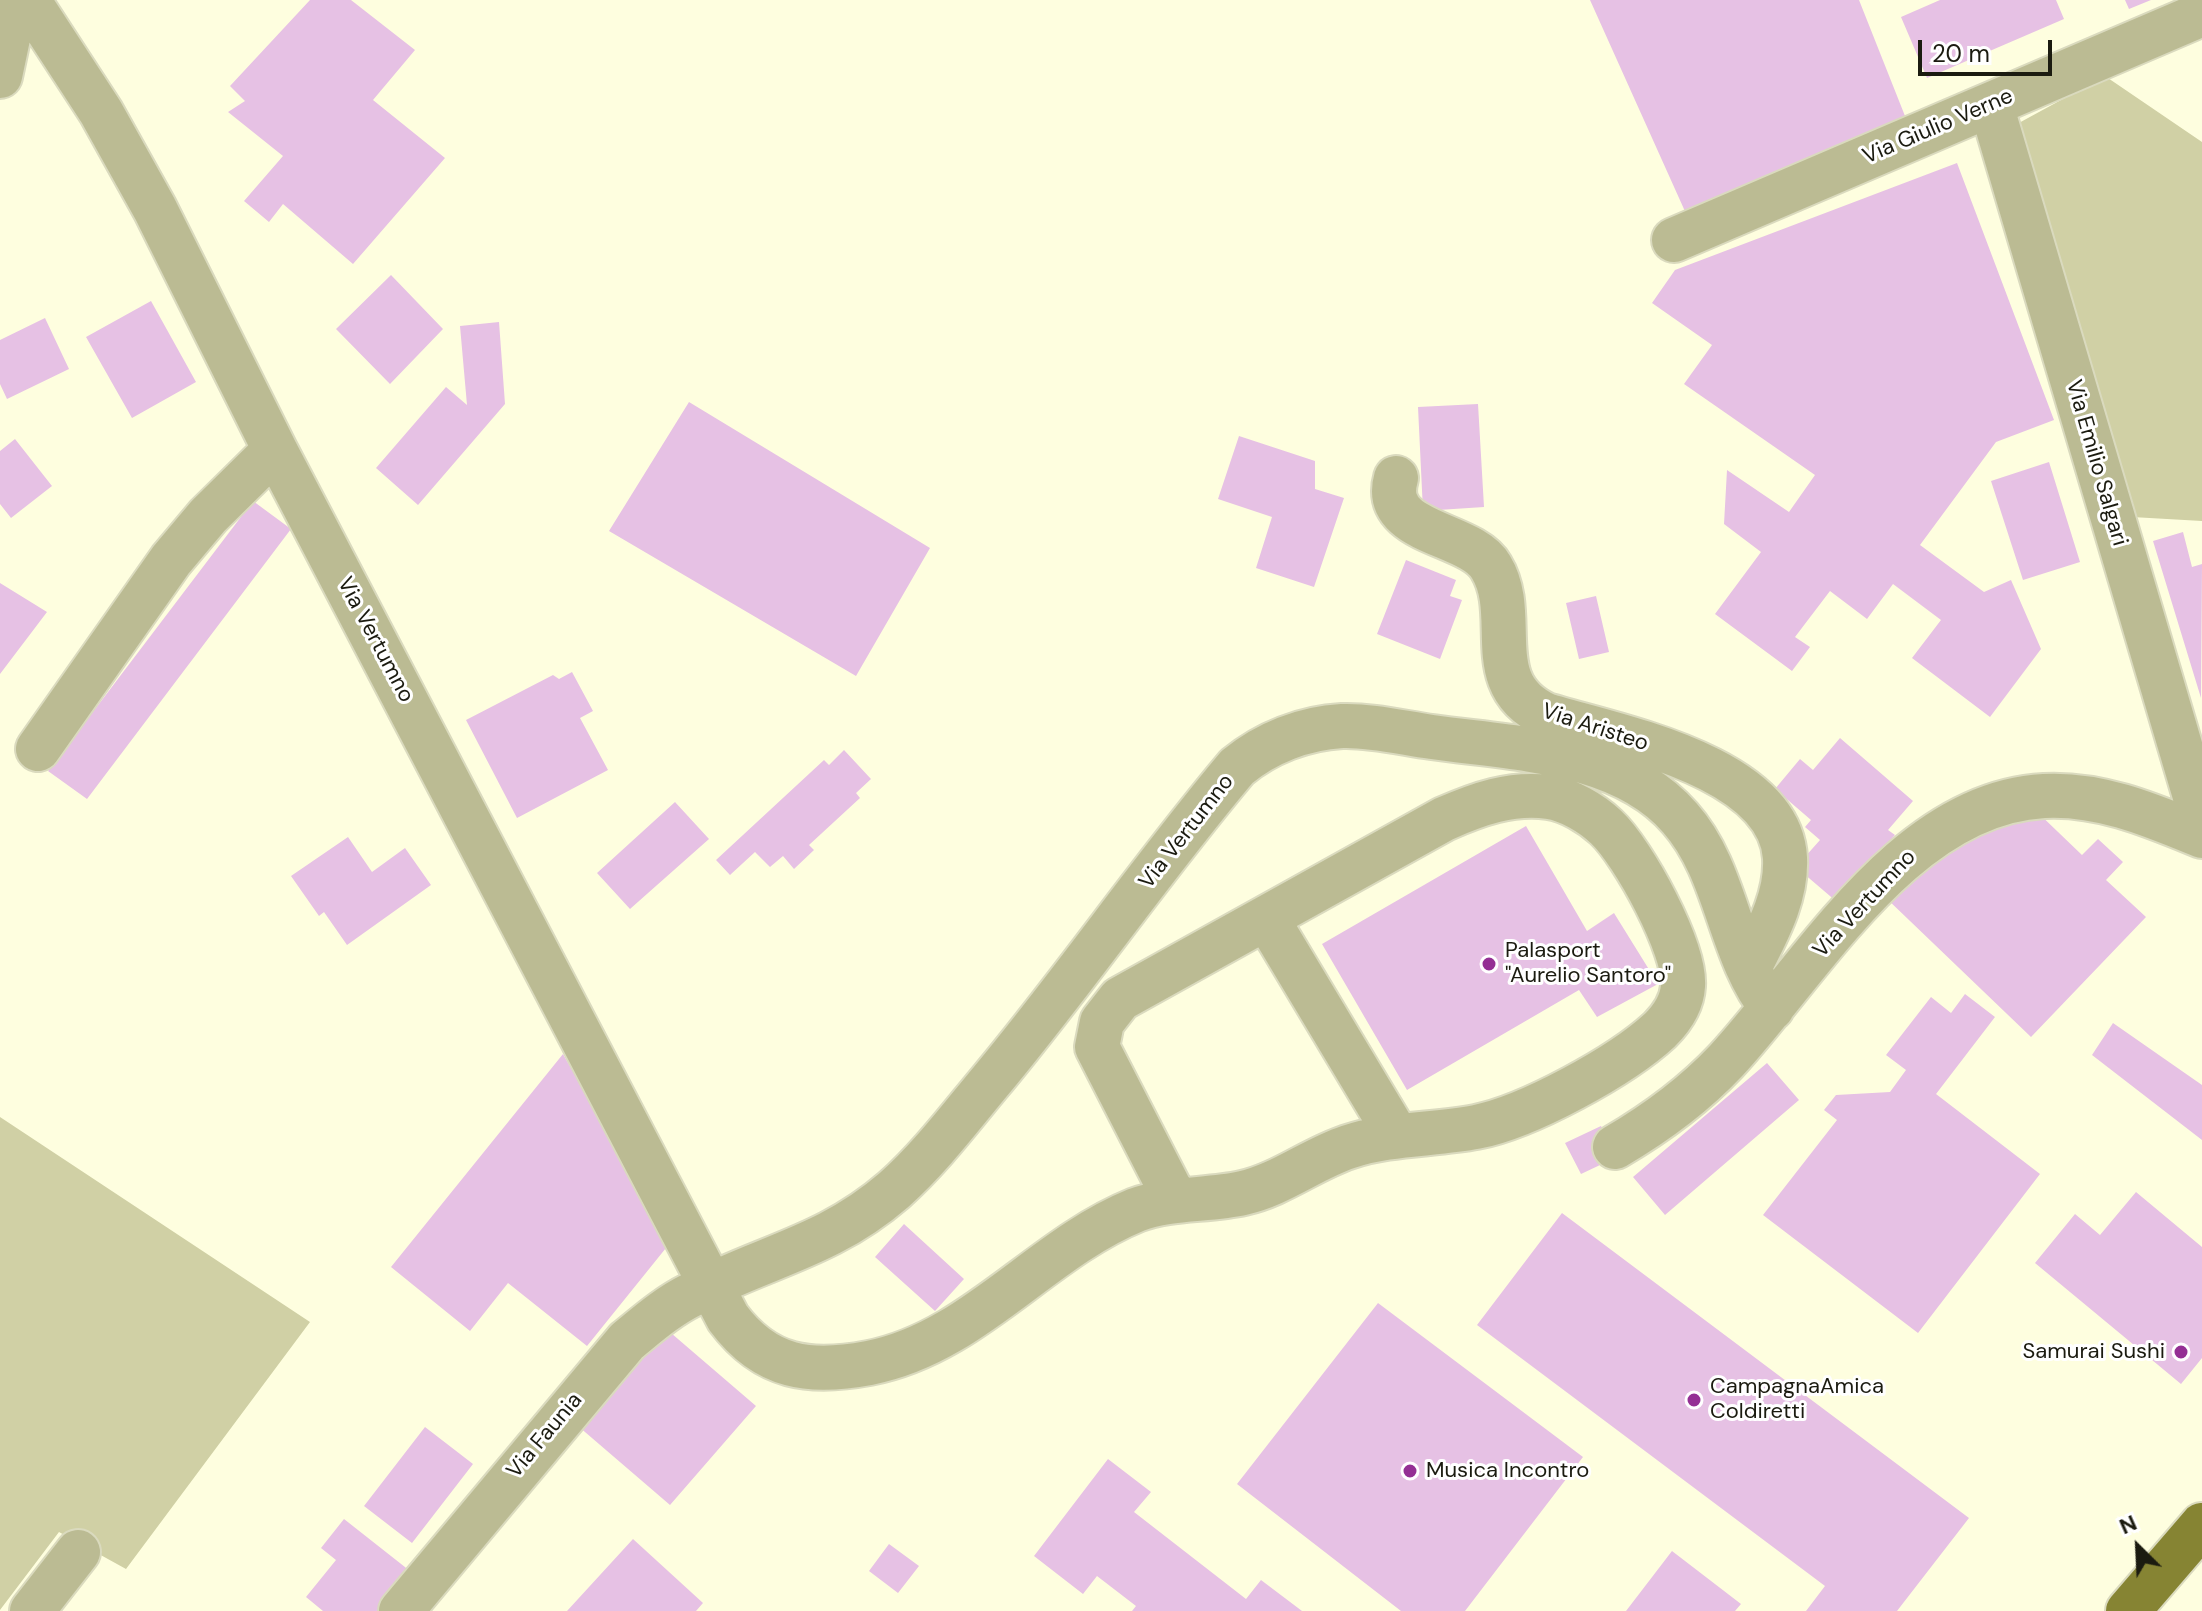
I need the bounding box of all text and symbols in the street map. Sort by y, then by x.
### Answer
scale bar [1922,24,2056,74]
text: 20 m [1932,38,1990,69]
street label: Via Giulio Verne [1859,83,2017,171]
street label: Via Emilio Salgari [2060,377,2132,549]
street label: Via Vertumno [331,573,419,707]
street label: Via Aristeo [1538,698,1652,758]
street label: Via Vertumno [1134,769,1240,895]
street label: Via Vertumno [1808,844,1922,964]
place label: Palasport "Aurelio Santoro" [1505,938,1671,990]
marker: Palasport "Aurelio Santoro" [1480,955,1498,973]
place label: Samurai Sushi [2022,1339,2165,1365]
marker: Samurai Sushi [2172,1343,2190,1361]
place label: CampagnaAmica Coldiretti [1710,1374,1884,1426]
street label: Via Faunia [502,1388,588,1484]
marker: CampagnaAmica Coldiretti [1685,1391,1703,1409]
place label: Musica Incontro [1426,1458,1589,1484]
marker: Musica Incontro [1401,1462,1419,1480]
north arrow [2098,1507,2178,1587]
text: N [2115,1508,2141,1541]

